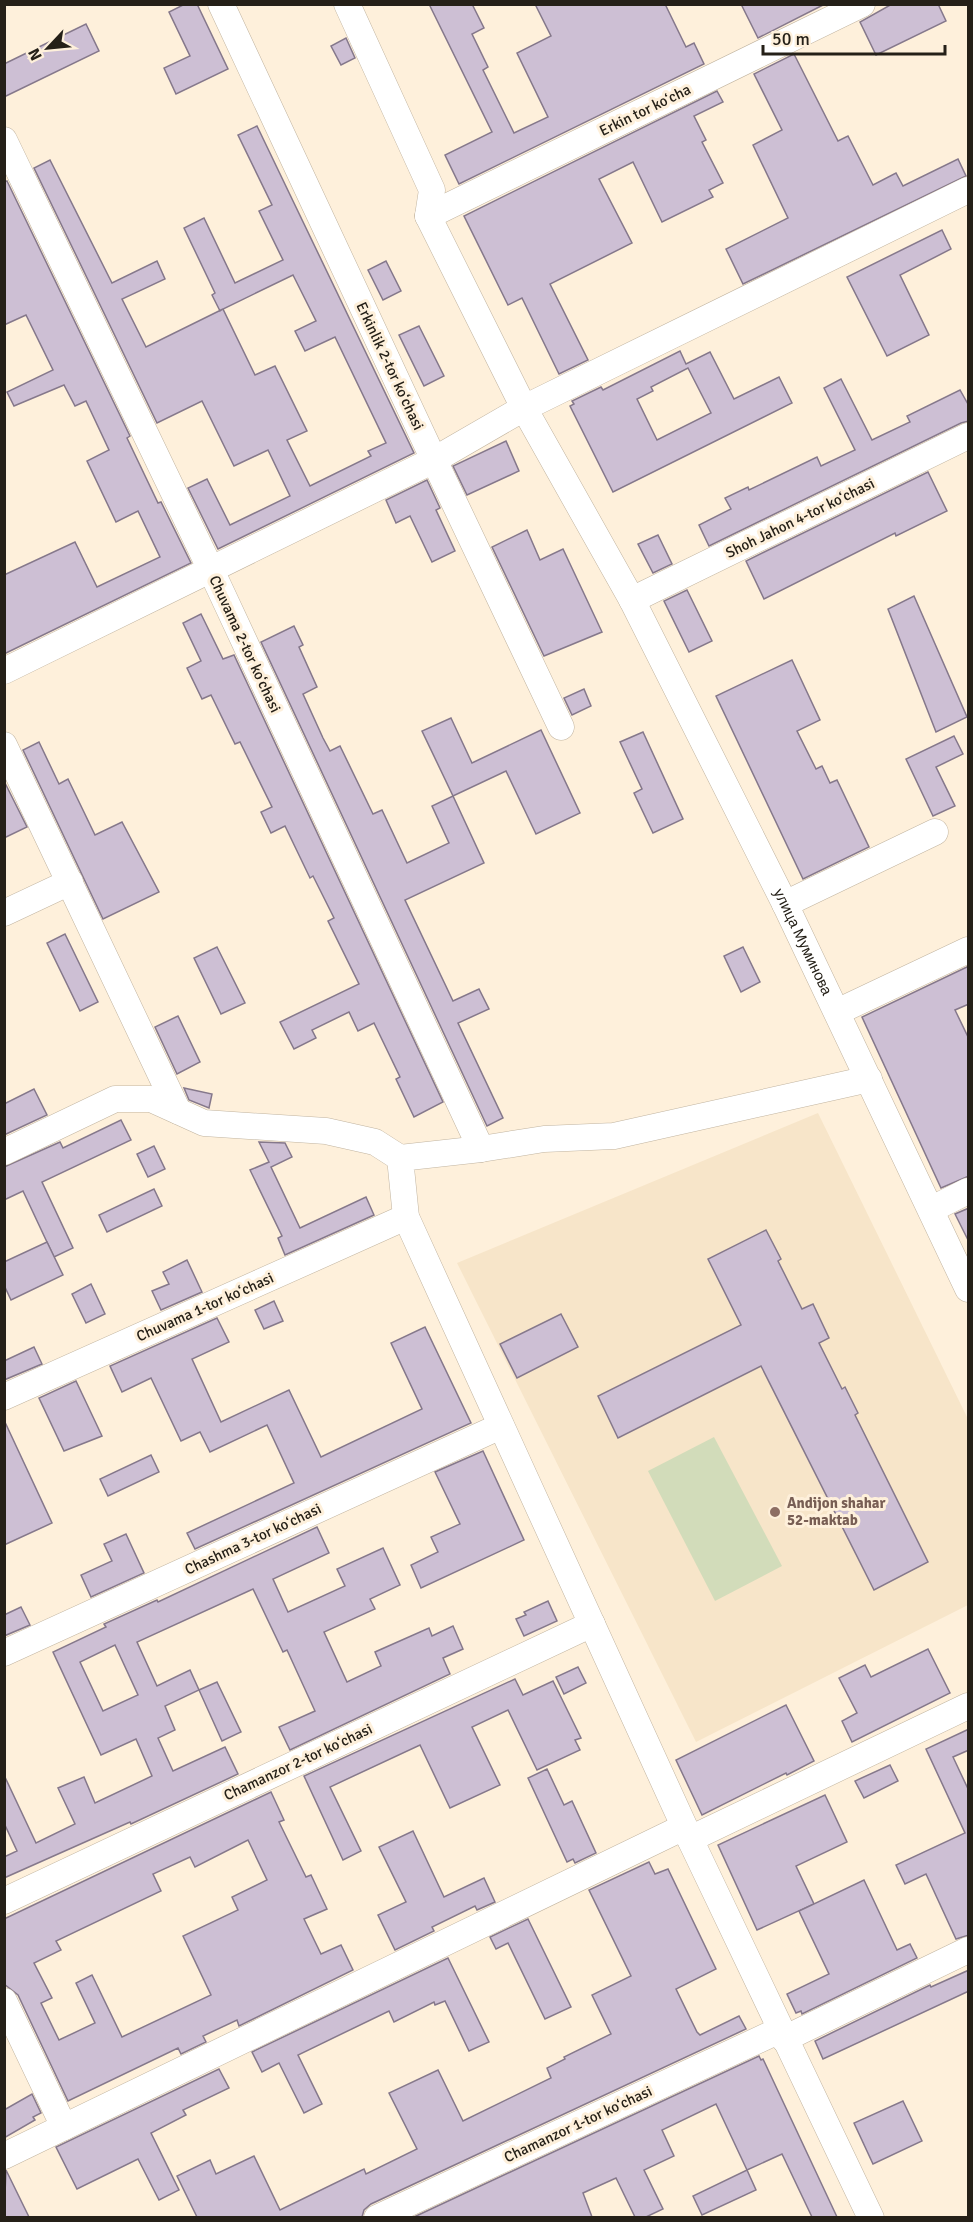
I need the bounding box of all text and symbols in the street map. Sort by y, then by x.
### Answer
north arrow [18,18,78,78]
scale bar [763,18,944,56]
text: 50 m [772,28,810,50]
text: N [24,45,47,64]
street label: Erkin tor koʻcha [596,80,694,140]
street label: Erkinlik 2-tor koʻchasi [352,299,428,433]
street label: Shoh Jahon 4-tor koʻchasi [723,474,877,562]
street label: Chuvama 2-tor koʻchasi [205,573,285,715]
street label: улица Муминова [770,886,836,999]
street label: Chuvama 1-tor koʻchasi [134,1269,276,1345]
place label: Andijon shahar 52-maktab [787,1494,886,1529]
street label: Chashma 3-tor koʻchasi [182,1499,324,1579]
marker: Andijon shahar 52-maktab [768,1505,782,1519]
street label: Chamanzor 2-tor koʻchasi [221,1720,375,1804]
street label: Chamanzor 1-tor koʻchasi [501,2082,655,2166]

